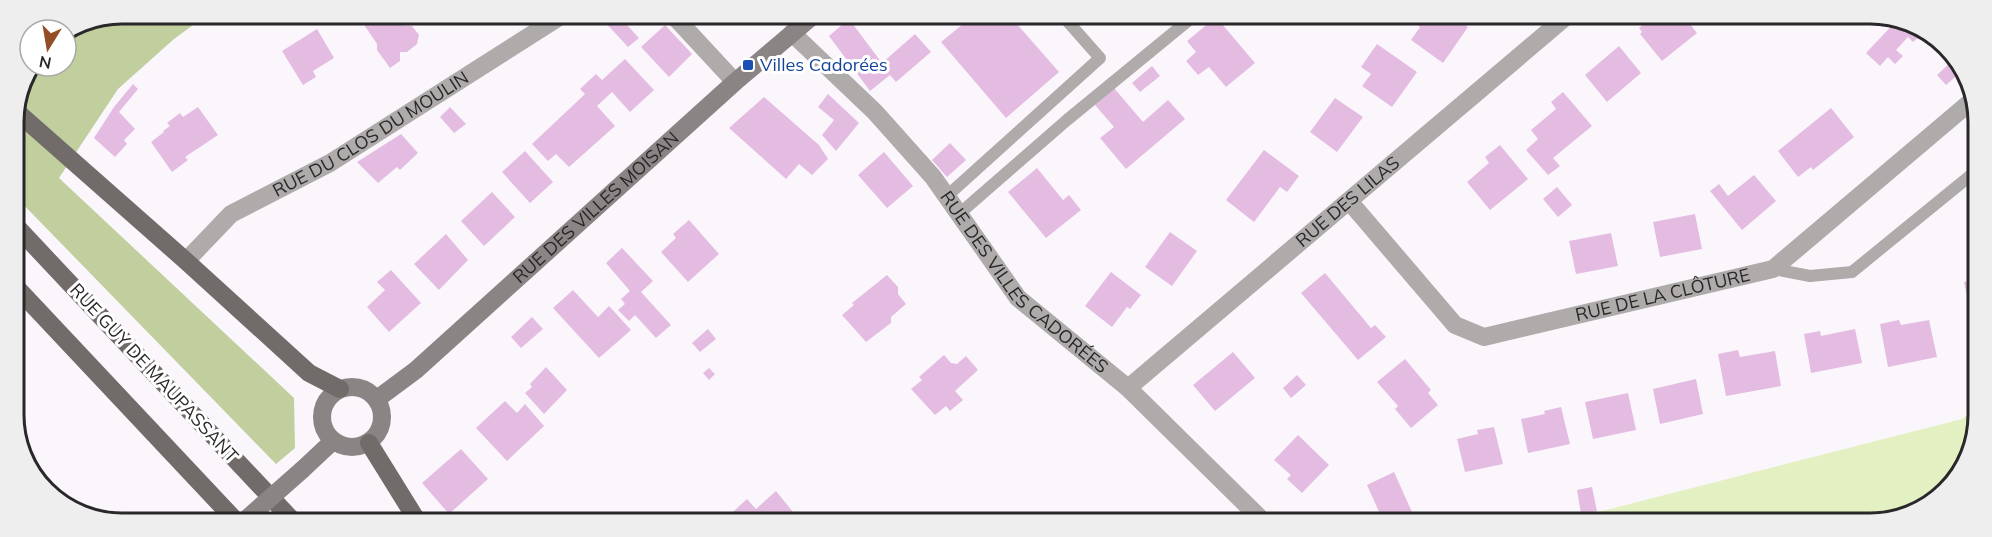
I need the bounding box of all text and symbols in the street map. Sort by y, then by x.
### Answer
north arrow [18,18,78,78]
text: N [37,52,53,74]
place label: Villes Cadorées [760,53,888,76]
marker: Villes Cadorées [741,58,755,72]
street label: RUE DU CLOS DU MOULIN [268,66,473,202]
street label: RUE DES VILLES MOISAN [508,126,683,288]
street label: RUE DES LILAS [1291,151,1404,252]
street label: RUE DES VILLES CADORÉES [935,186,1113,378]
street label: RUE DE LA CLÔTURE [1573,263,1752,326]
street label: RUE GUY DE MAUPASSANT [65,278,244,467]

